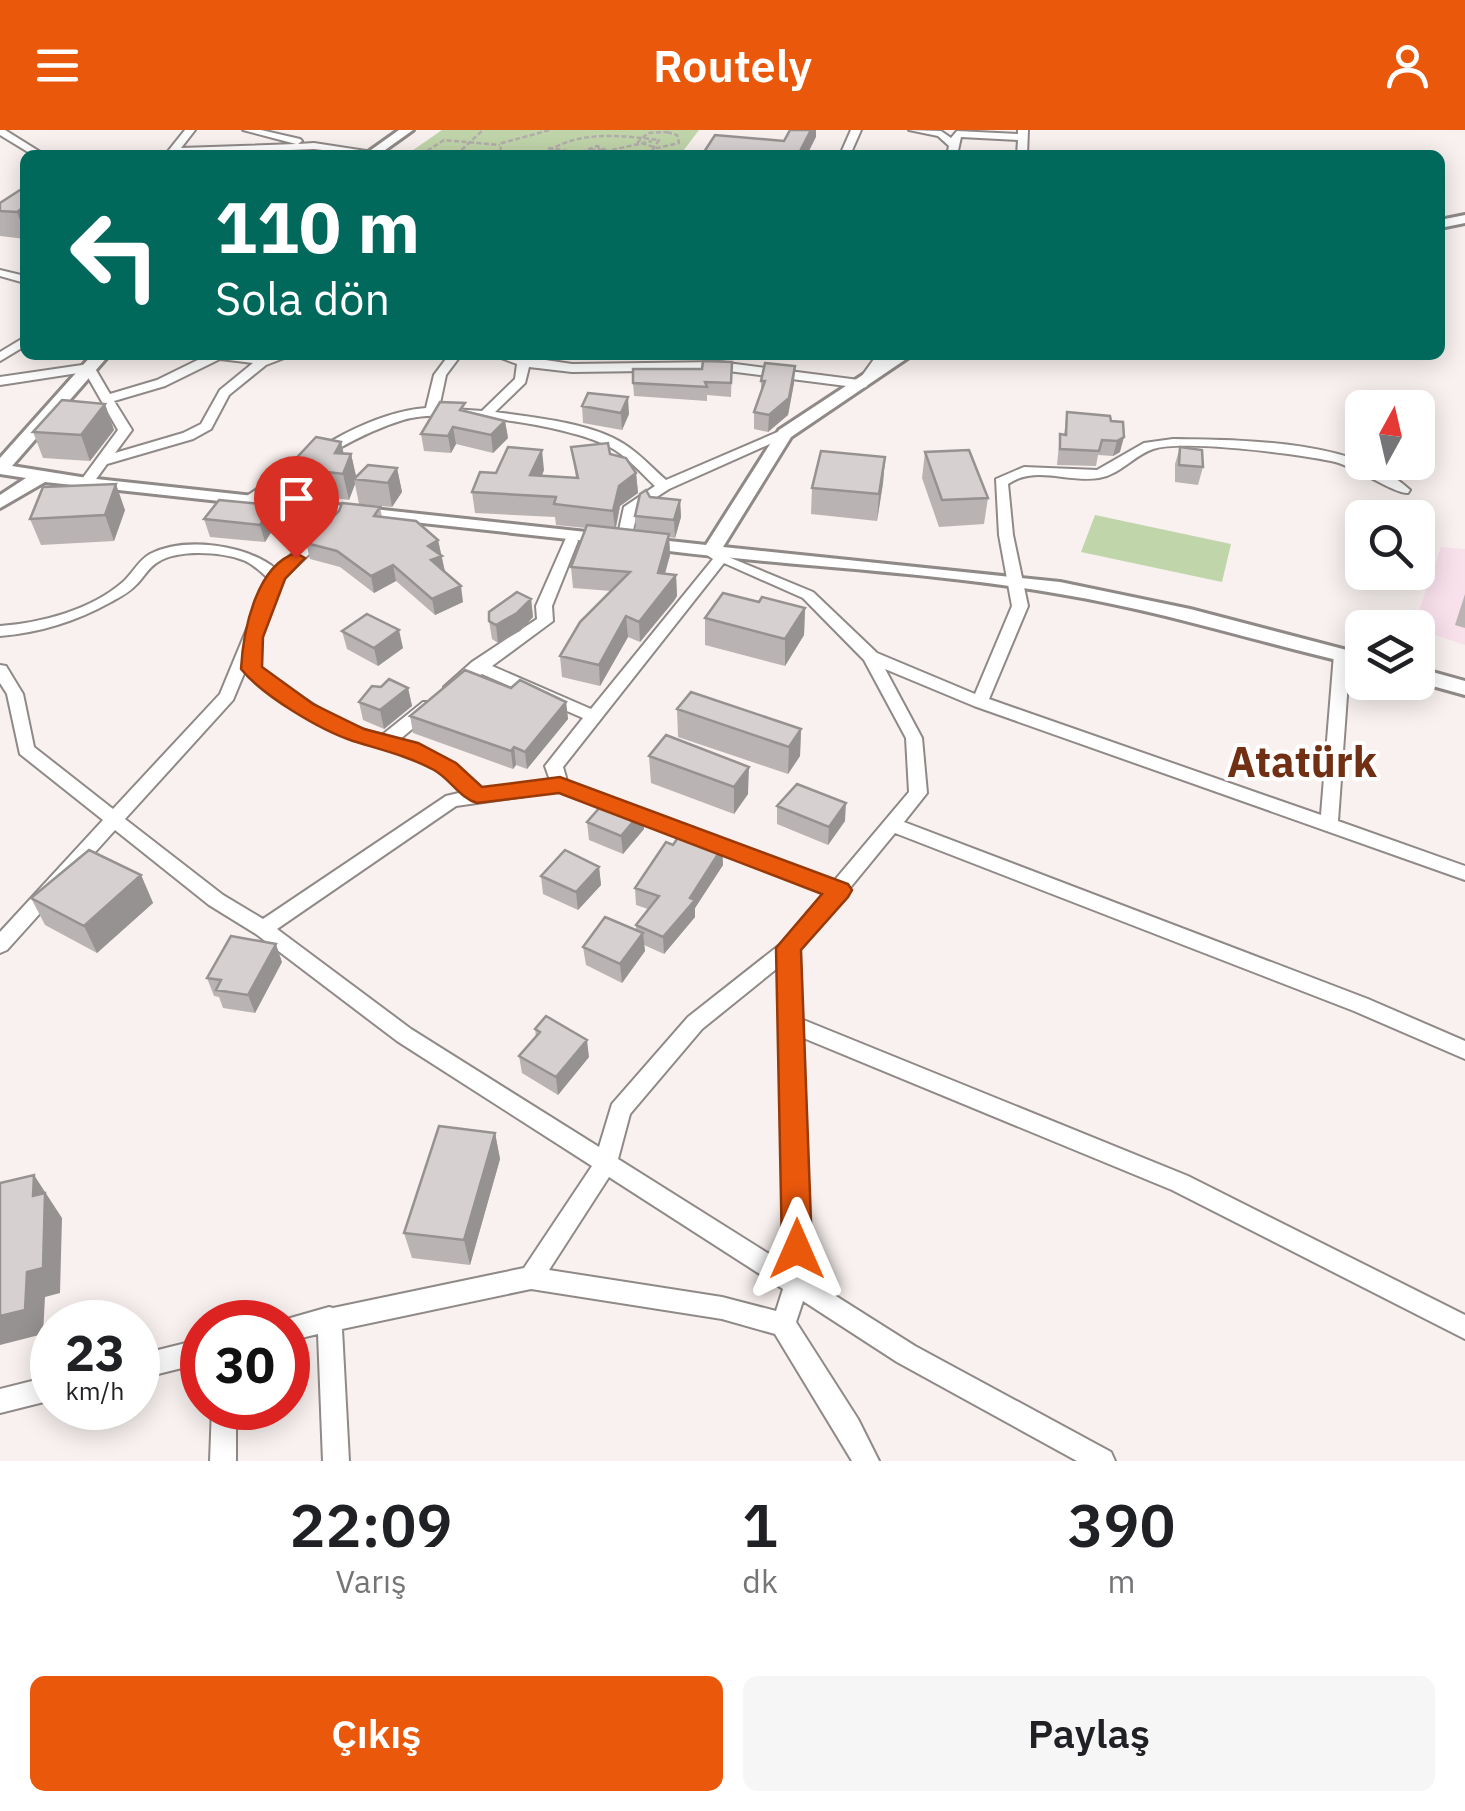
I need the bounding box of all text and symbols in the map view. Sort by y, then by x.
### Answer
text: Routely [653,36,812,94]
icon: menu [30,38,85,93]
icon: person [1380,38,1435,93]
text: 110 m [215,181,420,272]
icon: left [50,190,180,320]
text: Sola dön [215,269,390,327]
north arrow [1345,390,1435,480]
map controls [1345,390,1435,700]
pin [254,456,339,559]
icon: arrive [269,471,324,526]
button: search [1345,500,1435,590]
button: layers [1345,610,1435,700]
district label: Atatürk [1227,734,1378,789]
position arrow [745,1197,849,1301]
speed limit sign: 30 [180,1300,310,1430]
text: 23 [65,1320,125,1385]
text: km/h [66,1374,124,1407]
text: 22:09 [289,1485,453,1564]
text: 1 [742,1485,778,1564]
text: 390 [1068,1485,1176,1564]
text: Varış [336,1560,407,1602]
text: dk [742,1560,778,1602]
text: m [1108,1560,1135,1602]
button: Çıkış [30,1676,723,1791]
button: Paylaş [743,1676,1435,1791]

